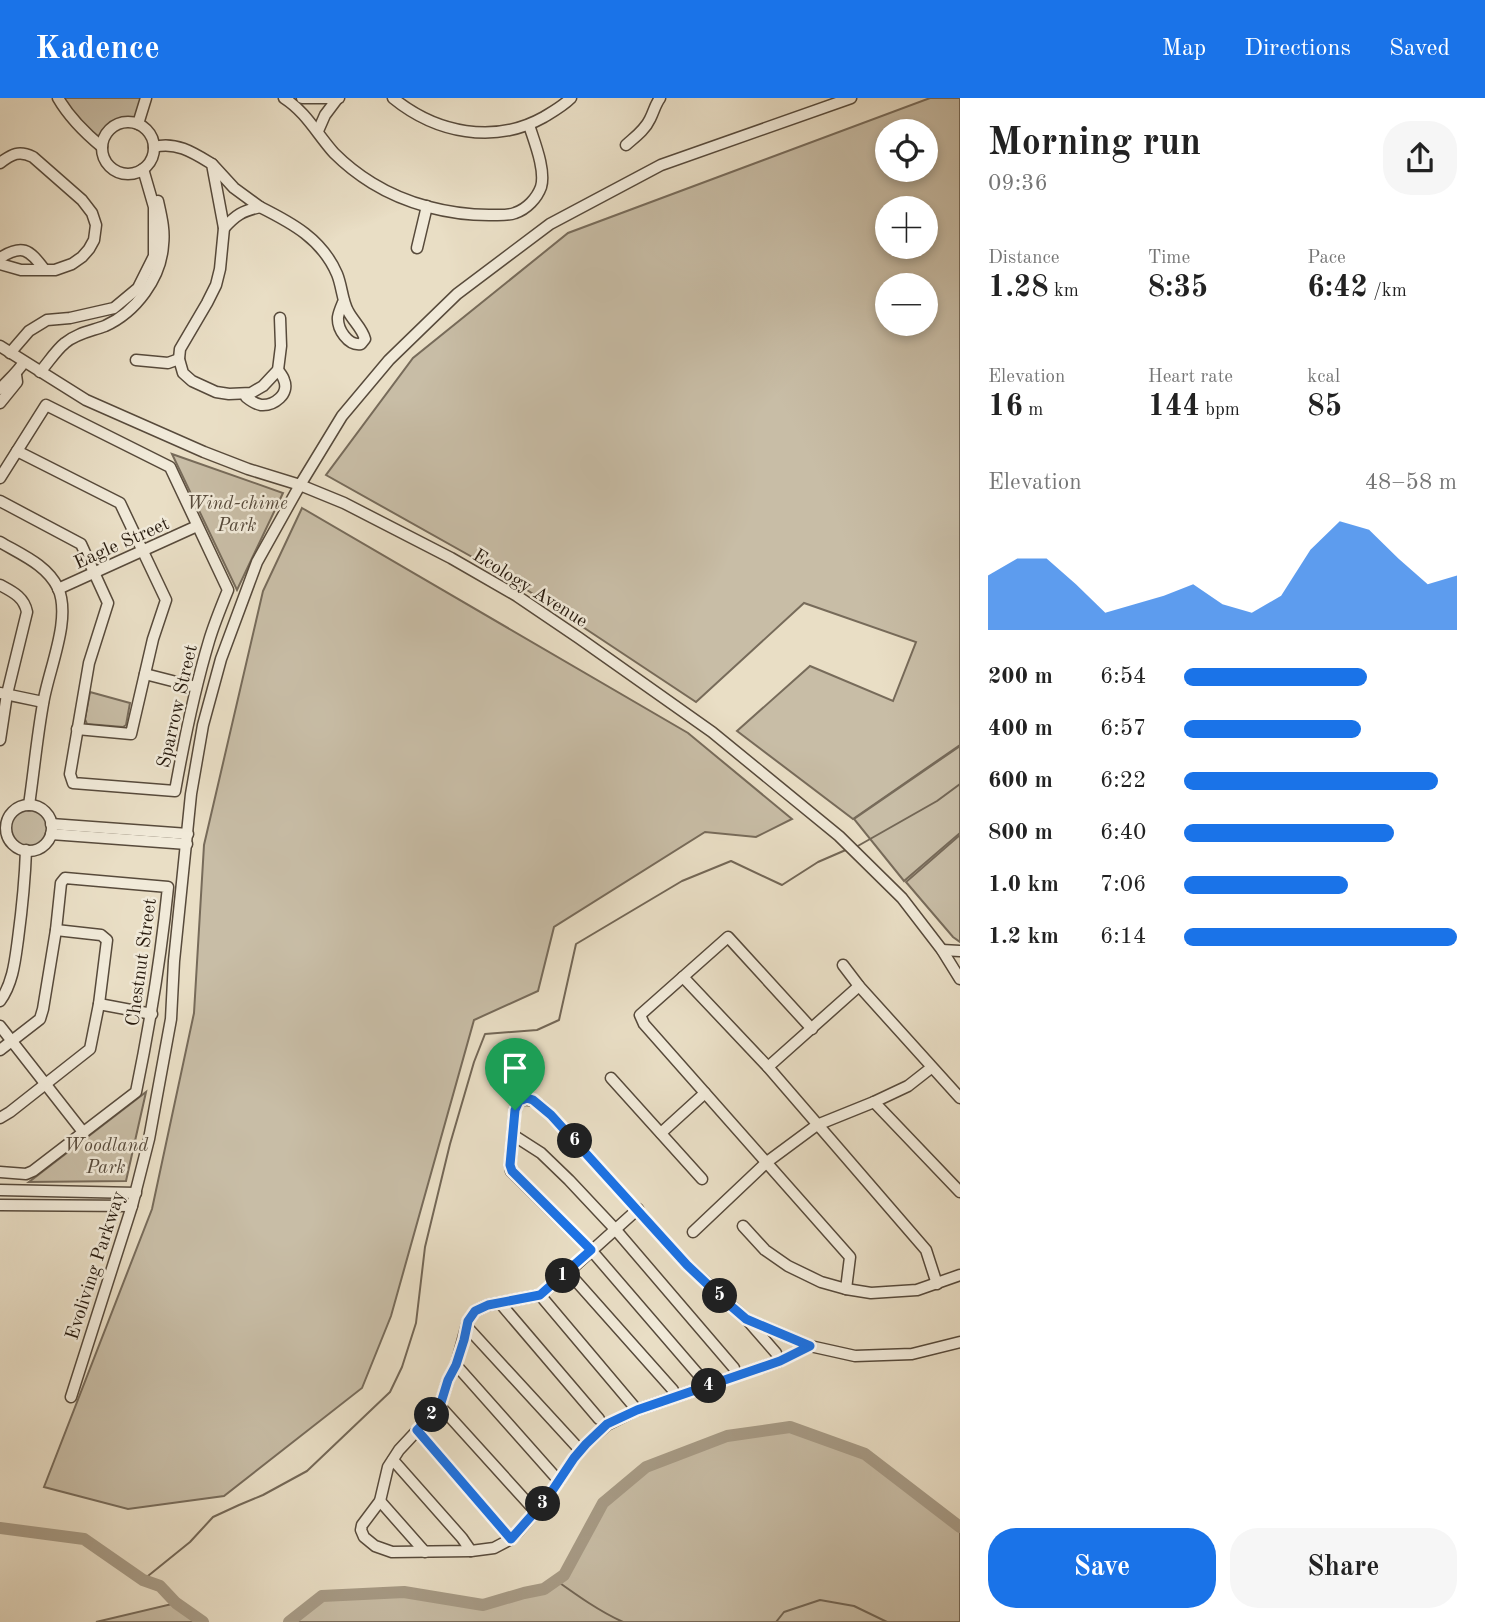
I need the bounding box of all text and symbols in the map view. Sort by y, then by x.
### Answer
text: Kadence [35,33,160,66]
text: Map [1162,37,1206,61]
text: Directions [1244,37,1351,61]
text: Saved [1389,37,1450,61]
map controls [875,119,938,336]
button: locate [875,119,938,182]
button: share [1383,121,1457,195]
text: Morning run [988,125,1201,163]
text: 09:36 [988,172,1048,195]
button: + [875,196,938,259]
text: Distance [988,249,1060,268]
text: Time [1148,249,1190,268]
text: Pace [1307,249,1346,268]
button: − [875,273,938,336]
text: 1.28 [988,273,1049,303]
text: 8:35 [1148,273,1208,303]
text: 6:42 [1307,273,1368,303]
text: km [1049,282,1079,301]
text: /km [1368,282,1407,301]
text: Elevation [988,368,1065,387]
text: Heart rate [1148,368,1233,387]
text: kcal [1307,368,1340,387]
text: 16 [988,392,1023,422]
text: 144 [1148,392,1200,422]
text: 85 [1307,392,1342,422]
text: m [1023,401,1043,420]
text: bpm [1200,401,1240,420]
text: Elevation [988,471,1082,494]
text: 48–58 m [1365,471,1457,494]
park label: Wind-chime Park [186,495,288,536]
street label: Eagle Street [71,515,173,574]
street label: Ecology Avenue [469,546,590,632]
street label: Sparrow Street [155,643,202,770]
text: 200 m [988,665,1053,688]
text: 6:54 [1100,665,1146,688]
text: 400 m [988,717,1053,740]
text: 6:57 [1100,717,1146,740]
text: 600 m [988,769,1053,792]
text: 6:22 [1100,769,1146,792]
text: 800 m [988,821,1053,844]
text: 6:40 [1100,821,1146,844]
text: 1.0 km [988,873,1059,896]
text: 7:06 [1100,873,1146,896]
street label: Chestnut Street [124,897,161,1028]
text: 1.2 km [988,925,1059,948]
text: 6:14 [1100,925,1146,948]
pin [485,1038,545,1110]
icon: arrive [496,1049,534,1087]
pin: 6 [558,1124,592,1158]
text: 6 [569,1131,580,1150]
park label: Woodland Park [64,1137,149,1178]
street label: Evoliving Parkway [63,1189,129,1343]
pin: 1 [546,1258,580,1294]
text: 1 [557,1266,568,1285]
pin: 5 [702,1278,738,1314]
text: 5 [714,1286,725,1305]
pin: 4 [692,1368,726,1404]
text: 4 [703,1376,714,1395]
pin: 2 [414,1398,450,1432]
text: 2 [426,1405,437,1424]
pin: 3 [526,1486,560,1522]
text: 3 [537,1494,548,1513]
button: Save [988,1528,1216,1608]
button: Share [1230,1528,1457,1608]

